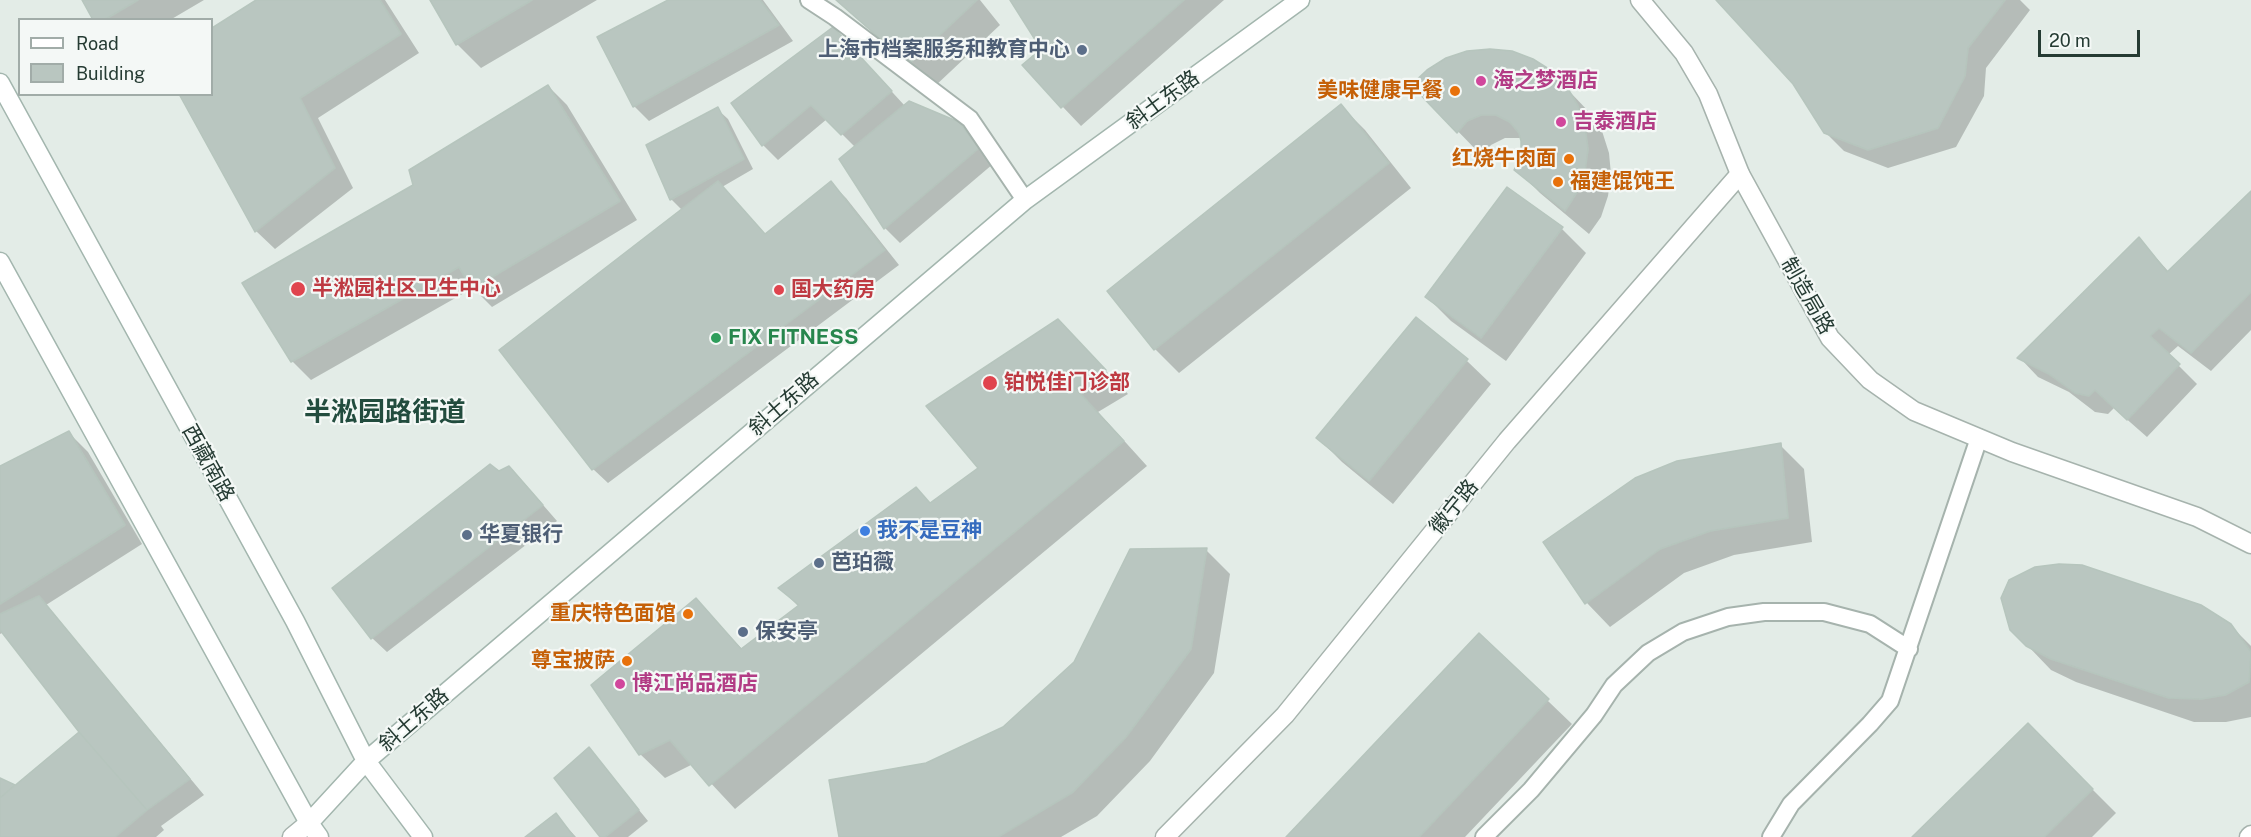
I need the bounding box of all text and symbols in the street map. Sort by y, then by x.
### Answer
legend [18,18,213,96]
scale bar [2041,18,2143,56]
text: 20 m [2049,30,2091,51]
text: Road [76,33,119,54]
place label: 上海市档案服务和教育中心 [818,37,1070,63]
marker: 上海市档案服务和教育中心 [1075,43,1089,57]
text: Building [76,63,145,84]
street label: 斜土东路 [1122,65,1204,135]
place label: 海之梦酒店 [1493,68,1598,94]
marker: 海之梦酒店 [1474,74,1488,88]
place label: 美味健康早餐 [1317,78,1443,104]
marker: 美味健康早餐 [1448,84,1462,98]
place label: 吉泰酒店 [1573,109,1657,135]
marker: 吉泰酒店 [1554,115,1568,129]
place label: 红烧牛肉面 [1452,146,1557,172]
marker: 红烧牛肉面 [1562,152,1576,166]
place label: 福建馄饨王 [1570,169,1675,195]
marker: 福建馄饨王 [1551,175,1565,189]
street label: 制造局路 [1775,253,1839,339]
place label: 半淞园社区卫生中心 [312,276,501,302]
place label: 国大药房 [791,277,875,303]
marker: 半淞园社区卫生中心 [289,280,307,298]
marker: 国大药房 [772,283,786,297]
place label: FIX FITNESS [728,325,859,351]
marker: FIX FITNESS [709,331,723,345]
street label: 斜土东路 [744,367,824,441]
place label: 铂悦佳门诊部 [1004,370,1130,396]
marker: 铂悦佳门诊部 [981,374,999,392]
district label: 半淞园路街道 [304,397,466,429]
street label: 西藏南路 [177,420,239,506]
street label: 徽宁路 [1424,475,1484,539]
place label: 我不是豆神 [877,518,982,544]
place label: 华夏银行 [479,522,563,548]
marker: 我不是豆神 [858,524,872,538]
marker: 华夏银行 [460,528,474,542]
place label: 芭珀薇 [831,550,894,576]
marker: 芭珀薇 [812,556,826,570]
place label: 重庆特色面馆 [550,601,676,627]
marker: 重庆特色面馆 [681,607,695,621]
place label: 保安亭 [755,619,818,645]
marker: 保安亭 [736,625,750,639]
place label: 尊宝披萨 [531,648,615,674]
marker: 尊宝披萨 [620,654,634,668]
place label: 博江尚品酒店 [632,671,758,697]
marker: 博江尚品酒店 [613,677,627,691]
street label: 斜土东路 [374,683,454,757]

